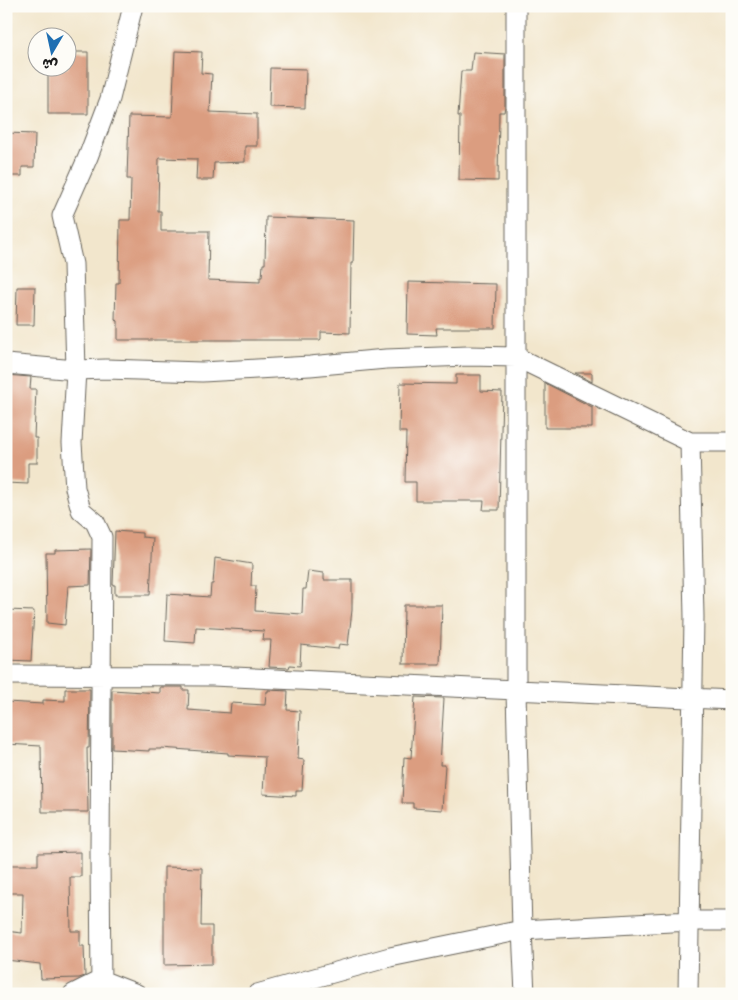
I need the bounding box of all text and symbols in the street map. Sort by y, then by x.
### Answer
north arrow [28,28,78,78]
text: ش [41,52,59,75]

